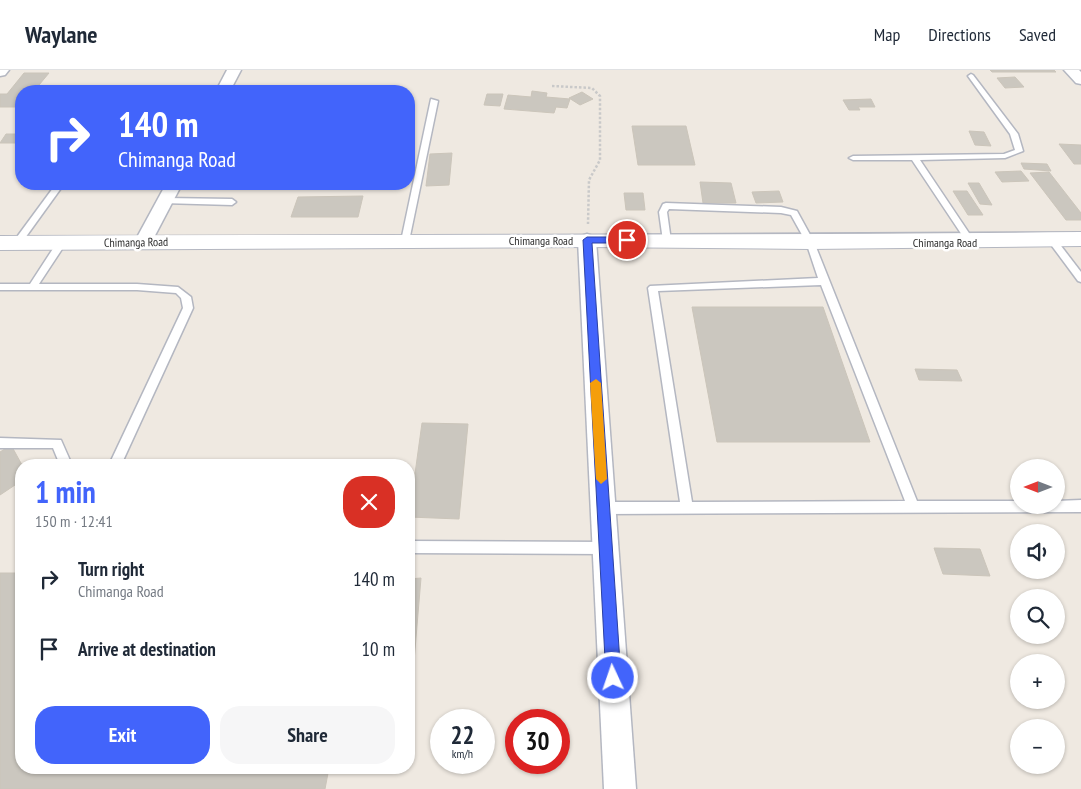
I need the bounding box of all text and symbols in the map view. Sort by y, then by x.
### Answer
text: Waylane [25,19,98,50]
text: Map [874,23,900,46]
text: Directions [928,23,991,46]
text: Saved [1019,23,1056,46]
text: 140 m [118,101,199,147]
icon: right [35,105,100,170]
text: Chimanga Road [118,145,236,173]
pin [606,219,648,261]
icon: arrive [613,226,641,254]
street label: Chimanga Road [509,233,573,248]
street label: Chimanga Road [104,234,168,250]
street label: Chimanga Road [913,235,977,250]
north arrow [1010,459,1065,514]
map controls [1010,459,1065,774]
text: 1 min [35,472,96,511]
button: close [343,476,395,528]
text: 150 m · 12:41 [35,511,113,531]
button: sound [1010,524,1065,579]
text: Turn right [78,557,144,581]
icon: right [35,565,63,593]
text: 140 m [353,567,395,591]
text: Chimanga Road [78,581,164,601]
button: search [1010,589,1065,644]
icon: arrive [35,635,63,663]
text: Arrive at destination [78,637,216,661]
text: 10 m [362,637,395,661]
position arrow [586,651,638,703]
button: + [1010,654,1065,709]
button: Exit [35,706,210,764]
button: Share [220,706,395,764]
speed limit sign: 30 [505,709,570,774]
text: 22 [451,719,474,751]
button: − [1010,719,1065,774]
text: km/h [452,746,473,761]

